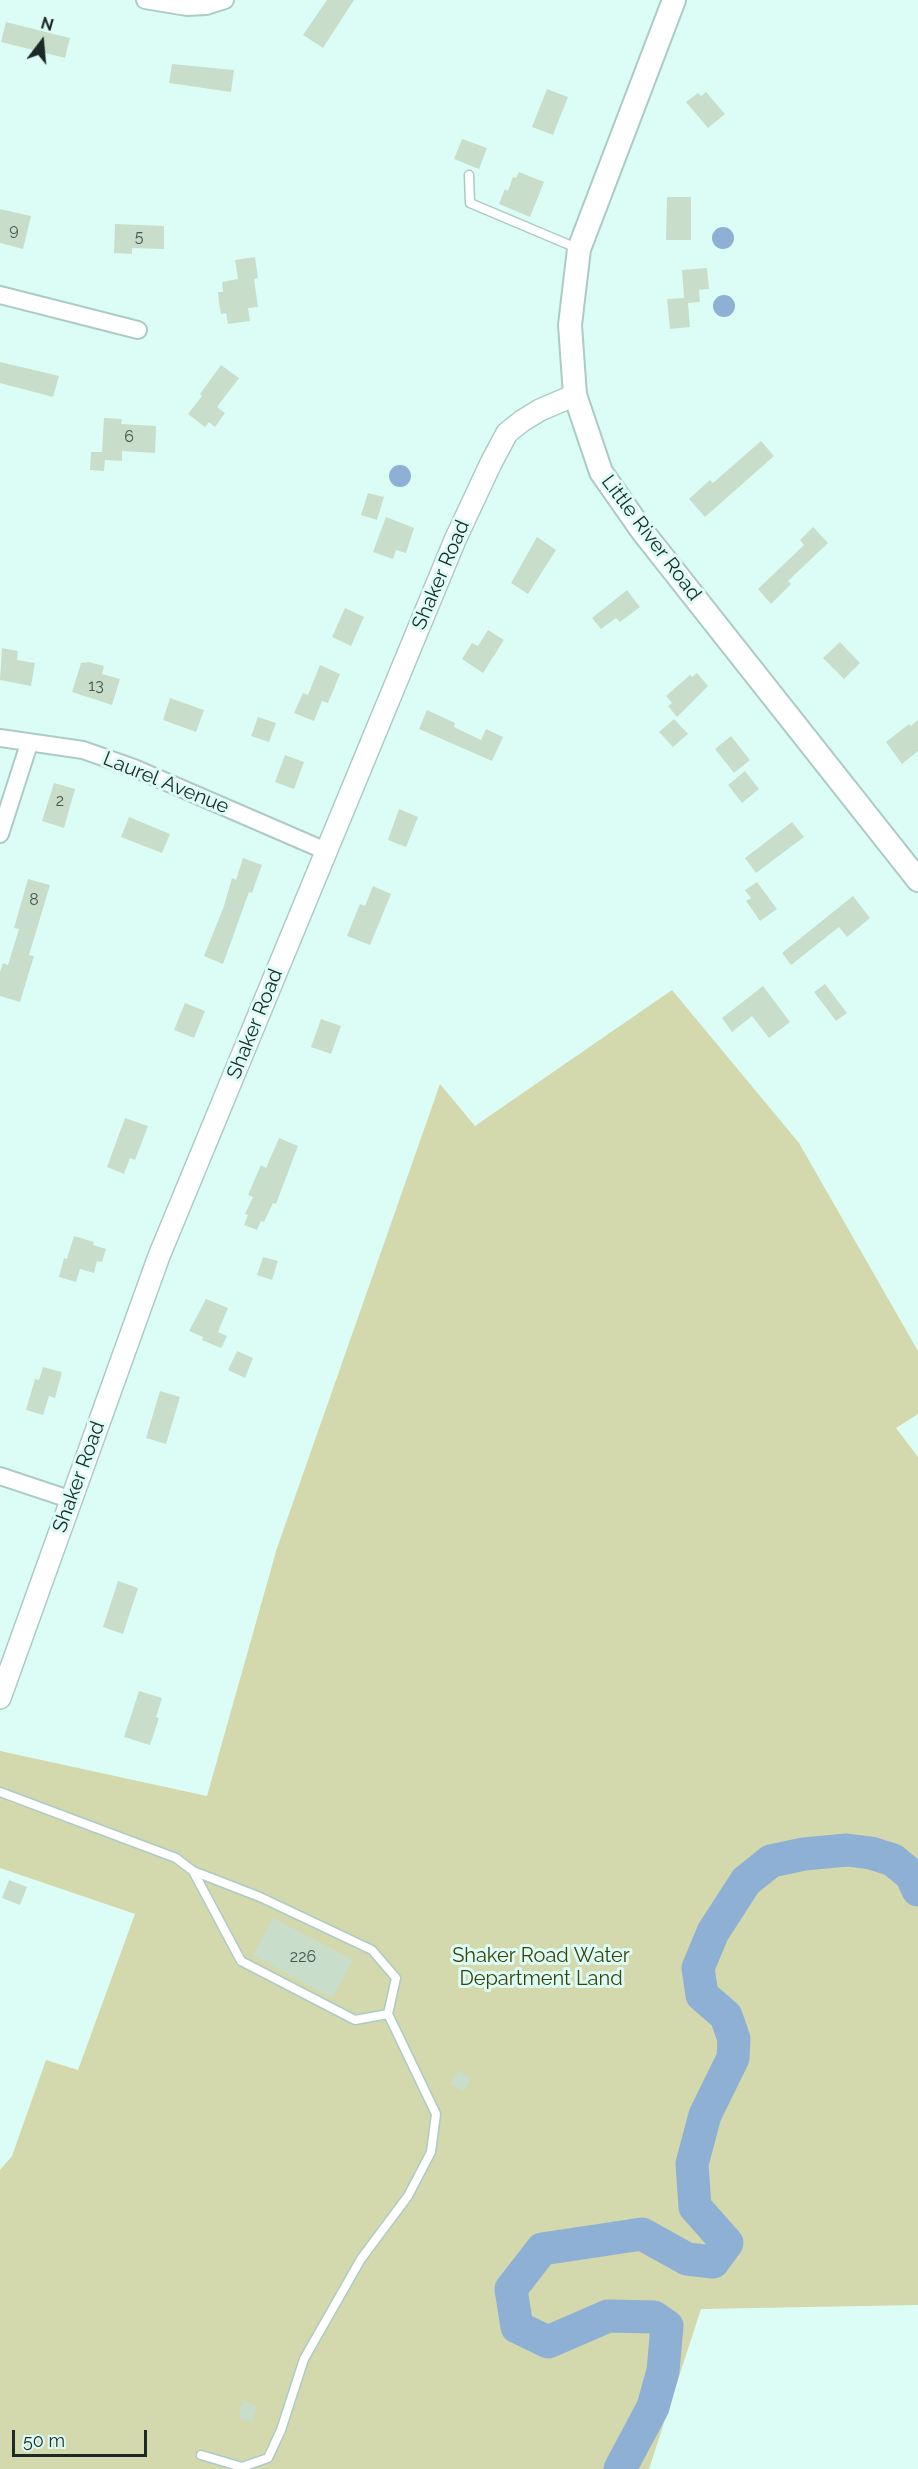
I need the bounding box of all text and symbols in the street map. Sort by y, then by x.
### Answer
north arrow [12,12,72,72]
text: N [39,13,56,35]
house number: 9 [9,220,19,240]
house number: 5 [135,227,143,247]
house number: 6 [124,427,134,447]
street label: Little River Road [596,470,706,606]
street label: Shaker Road [407,517,475,633]
house number: 13 [88,676,104,696]
street label: Laurel Avenue [100,747,232,819]
house number: 2 [56,791,64,811]
house number: 8 [29,890,39,910]
street label: Shaker Road [222,965,288,1083]
street label: Shaker Road [48,1418,110,1536]
park label: Shaker Road Water Department Land [452,1944,630,1991]
house number: 226 [290,1947,316,1967]
scale bar [15,2418,150,2456]
text: 50 m [23,2430,65,2451]

